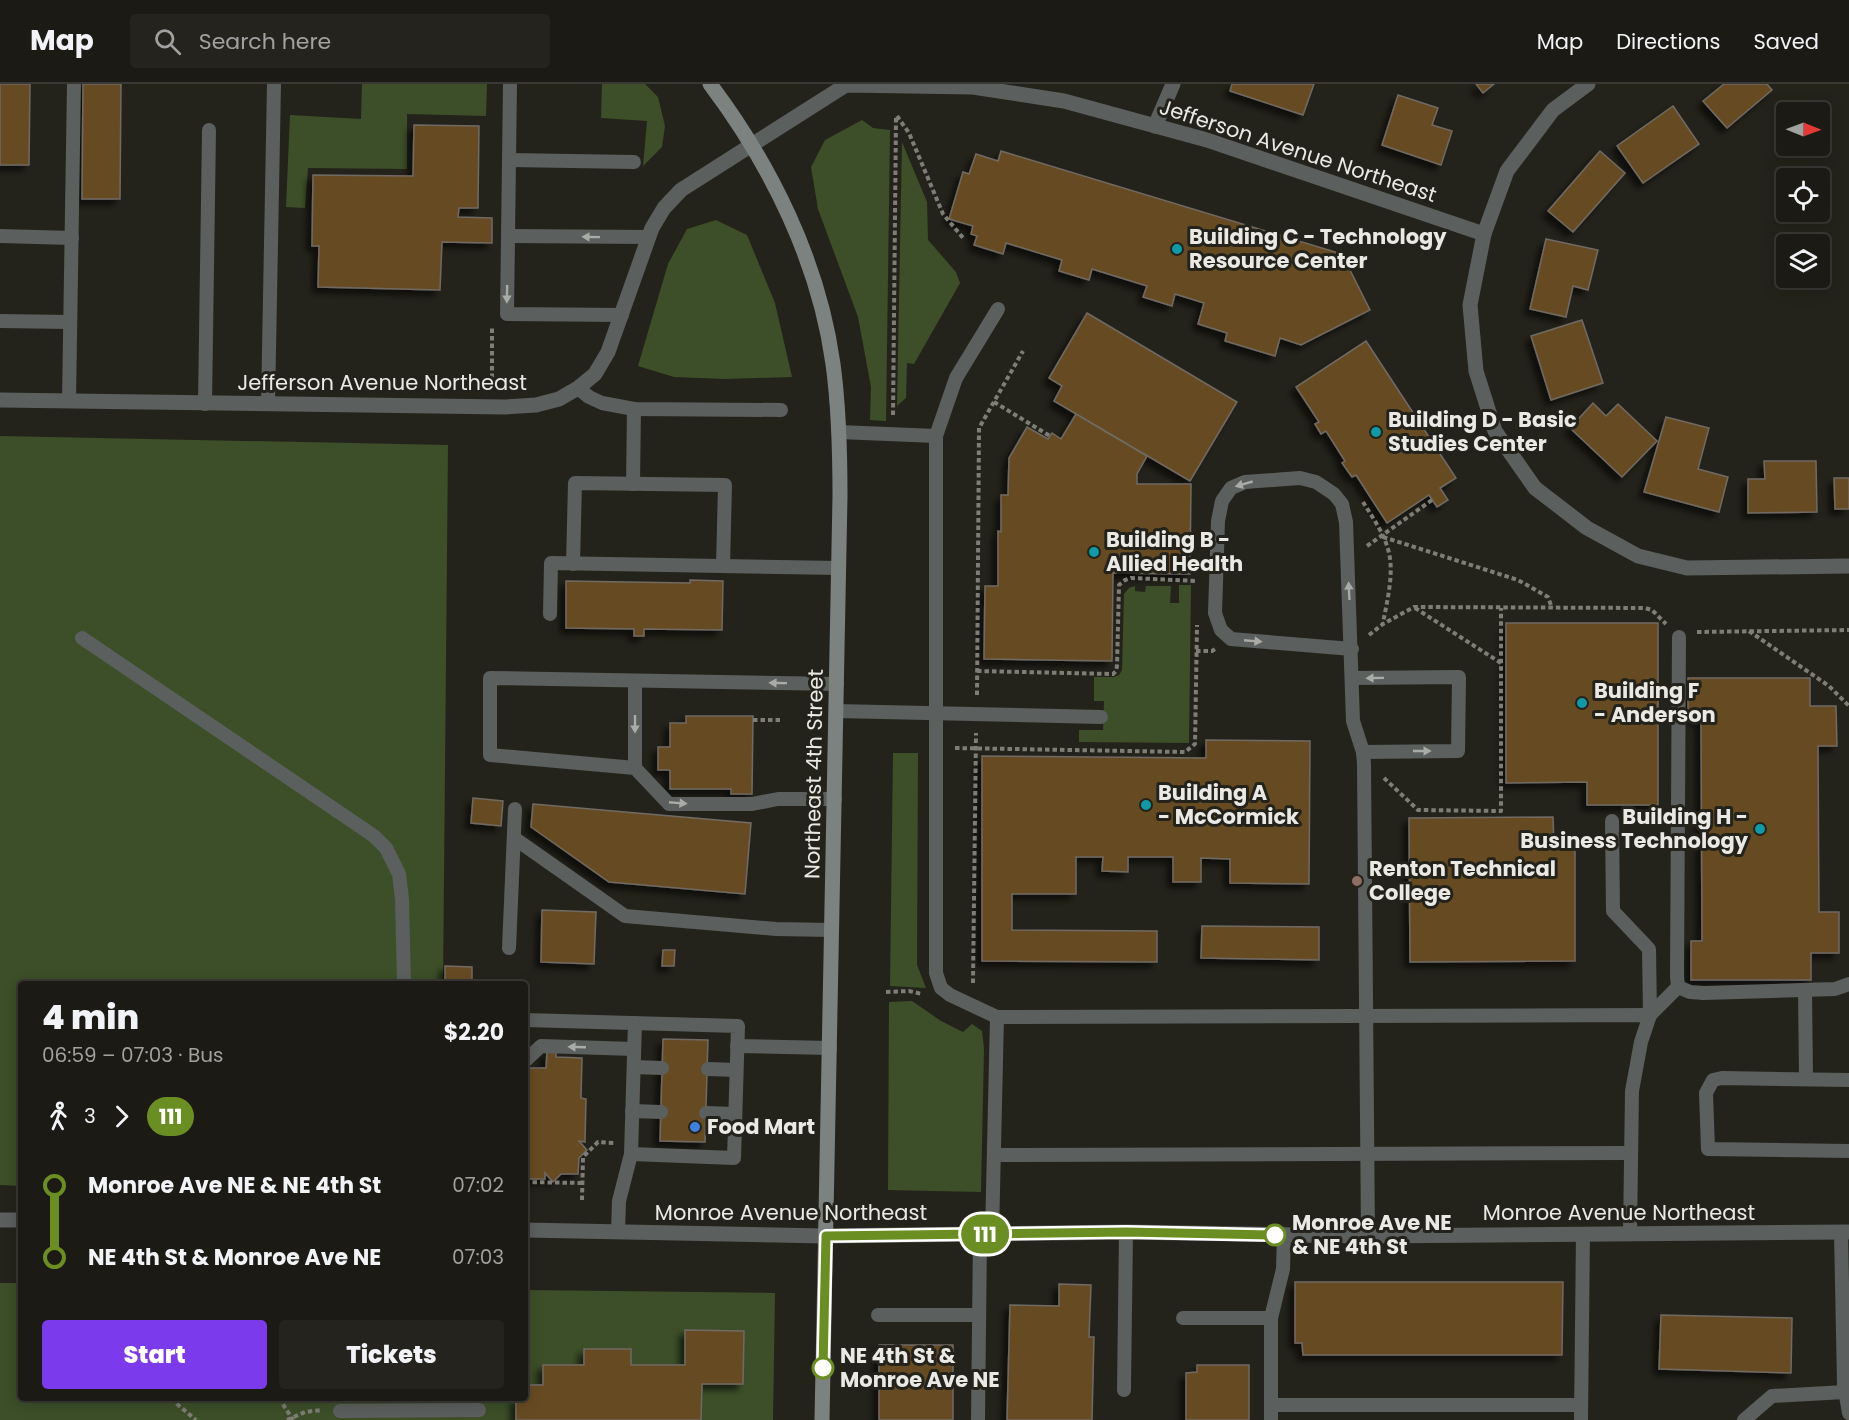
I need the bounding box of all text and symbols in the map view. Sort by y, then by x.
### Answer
search box [130,14,550,68]
text: Map [30,21,94,60]
icon: search [151,25,184,58]
text: Search here [199,26,331,57]
text: Map [1537,27,1583,56]
text: Directions [1616,27,1720,56]
text: Saved [1753,27,1819,56]
street label: Jefferson Avenue Northeast [1156,92,1440,209]
north arrow [1776,102,1830,156]
map controls [1776,102,1830,288]
button: locate [1776,168,1830,222]
place label: Building C - Technology Resource Center [1189,222,1447,275]
one-way arrow [581,232,600,242]
button: layers [1776,234,1830,288]
marker: Building C - Technology Resource Center [1170,242,1184,256]
one-way arrow [503,285,512,304]
street label: Jefferson Avenue Northeast [237,368,527,397]
place label: Building D - Basic Studies Center [1388,405,1577,458]
marker: Building D - Basic Studies Center [1369,425,1383,439]
one-way arrow [1235,480,1253,489]
place label: Building B - Allied Health [1106,525,1243,578]
marker: Building B - Allied Health [1087,545,1101,559]
one-way arrow [1344,581,1354,600]
one-way arrow [1244,636,1263,646]
street label: Northeast 4th Street [797,669,830,879]
one-way arrow [1366,673,1385,683]
place label: Building F - Anderson [1594,676,1716,729]
one-way arrow [769,678,788,688]
marker: Building F - Anderson [1575,696,1589,710]
one-way arrow [630,715,640,734]
one-way arrow [1412,746,1431,756]
place label: Building A - McCormick [1158,778,1299,831]
one-way arrow [669,798,688,808]
marker: Building A - McCormick [1139,798,1153,812]
place label: Building H - Business Technology [1520,802,1749,855]
marker: Building H - Business Technology [1753,822,1767,836]
place label: Renton Technical College [1369,854,1556,907]
marker: Renton Technical College [1350,874,1364,888]
text: 4 min [42,994,139,1041]
text: $2.20 [444,1017,504,1048]
text: 06:59 – 07:03 · Bus [42,1041,223,1069]
one-way arrow [567,1042,586,1052]
icon: walk [42,1100,75,1133]
icon: forward [105,1100,138,1133]
text: 3 [84,1102,96,1130]
text: 111 [159,1102,182,1131]
place label: Food Mart [707,1112,815,1141]
marker: Food Mart [688,1120,702,1134]
text: Monroe Ave NE & NE 4th St [88,1170,381,1201]
text: 07:02 [452,1171,504,1199]
street label: Monroe Avenue Northeast [655,1198,927,1227]
street label: Monroe Avenue Northeast [1483,1198,1755,1227]
place label: Monroe Ave NE & NE 4th St [1292,1208,1452,1261]
line badge: 111 [950,1214,1020,1254]
text: 111 [973,1220,997,1249]
marker: Monroe Ave NE & NE 4th St [1264,1224,1286,1246]
text: NE 4th St & Monroe Ave NE [88,1242,381,1273]
text: 07:03 [452,1243,504,1271]
button: Start [42,1320,267,1389]
button: Tickets [279,1320,504,1389]
place label: NE 4th St & Monroe Ave NE [840,1341,1000,1394]
marker: NE 4th St & Monroe Ave NE [812,1357,834,1379]

